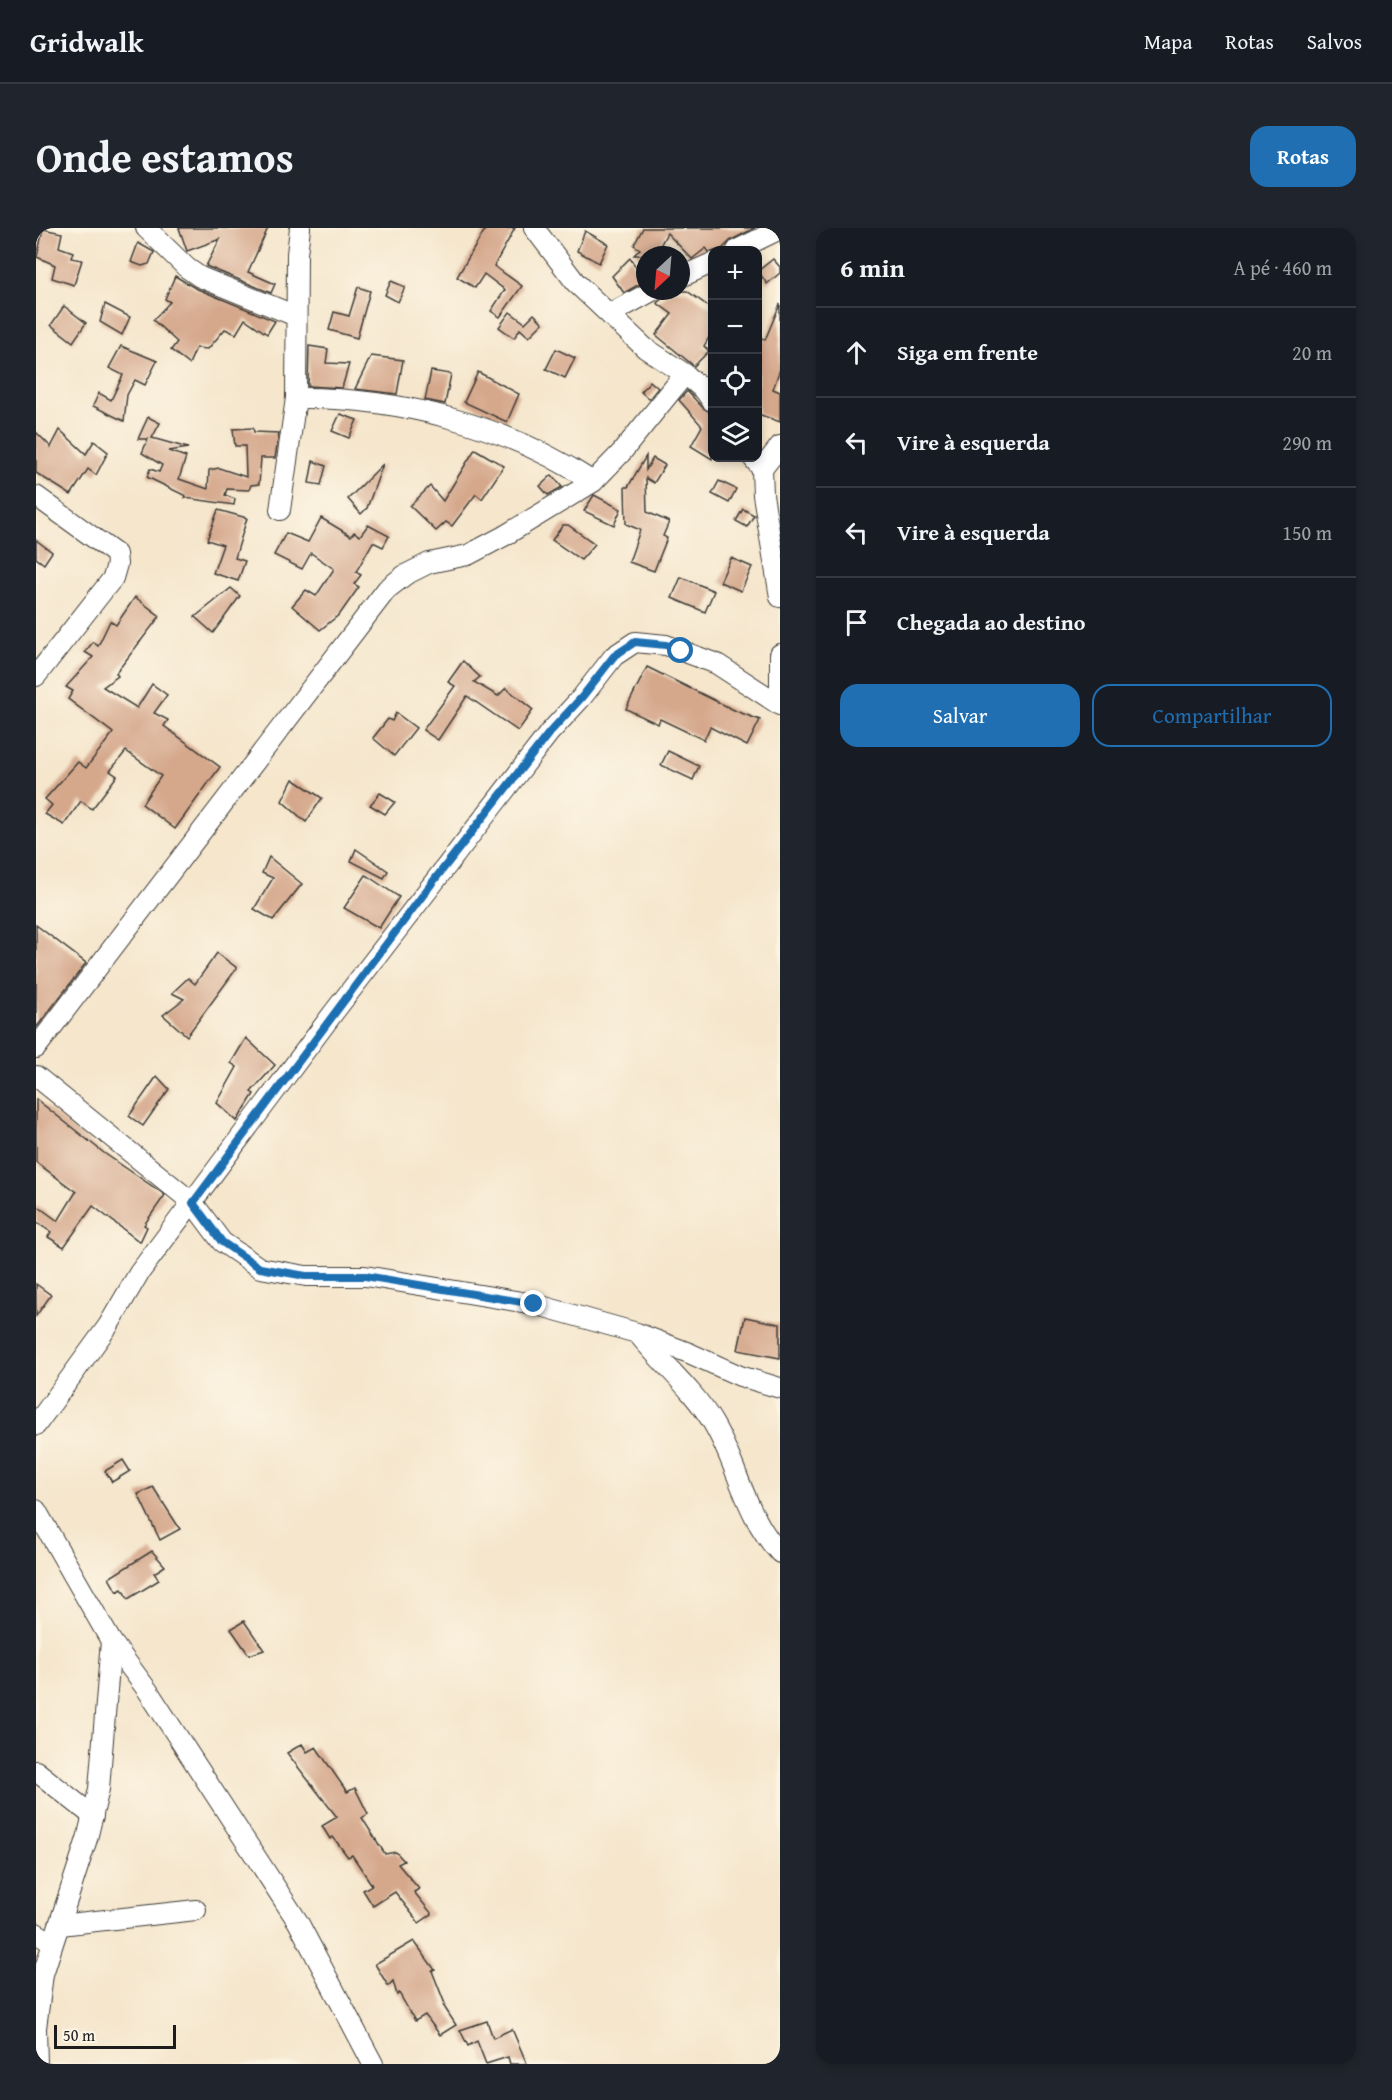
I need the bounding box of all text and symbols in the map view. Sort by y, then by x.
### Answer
text: Gridwalk [30,21,143,62]
text: Mapa [1144,26,1192,57]
text: Rotas [1225,26,1274,57]
text: Salvos [1307,26,1362,57]
text: Onde estamos [36,126,294,187]
button: Rotas [1250,126,1356,187]
north arrow [636,246,690,300]
map controls [708,246,762,462]
button: + [708,246,762,300]
text: 6 min [840,248,905,287]
text: A pé · 460 m [1234,253,1332,282]
button: − [708,300,762,354]
icon: ahead [840,336,873,369]
text: Siga em frente [897,336,1038,368]
text: 20 m [1292,338,1332,367]
button: locate [708,354,762,408]
button: layers [708,408,762,462]
icon: left [840,426,873,459]
text: Vire à esquerda [897,426,1050,458]
text: 290 m [1282,428,1332,457]
icon: left [840,516,873,549]
text: Vire à esquerda [897,516,1050,548]
text: 150 m [1282,518,1332,547]
icon: arrive [840,606,873,639]
text: Chegada ao destino [897,606,1085,638]
route start [667,637,693,663]
button: Salvar [840,684,1080,747]
button: Compartilhar [1092,684,1332,747]
route end [520,1290,546,1316]
scale bar [54,2022,176,2050]
text: 50 m [63,2023,95,2047]

